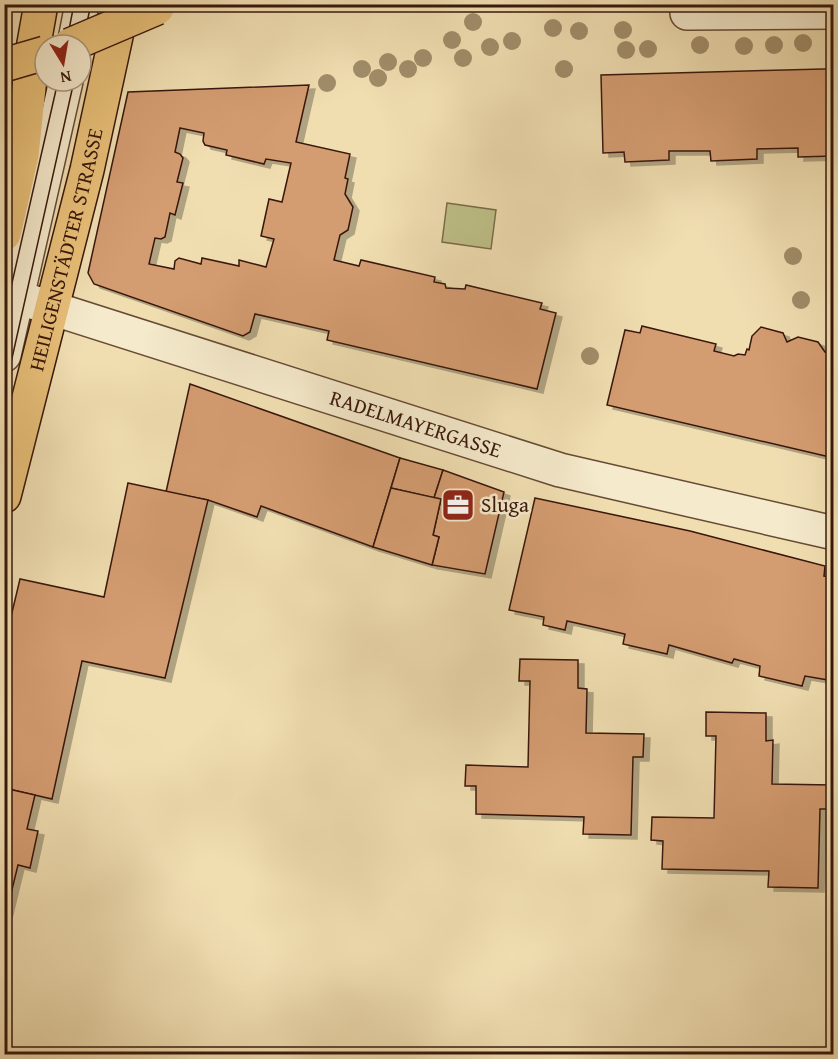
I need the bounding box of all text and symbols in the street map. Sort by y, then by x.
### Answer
north arrow [33,33,93,93]
text: N [58,65,73,91]
street label: HEILIGENSTÄDTER STRASSE [20,125,111,374]
street label: RADELMAYERGASSE [326,382,506,465]
office icon: Sluga [440,487,476,523]
place label: Sluga [481,489,529,520]

